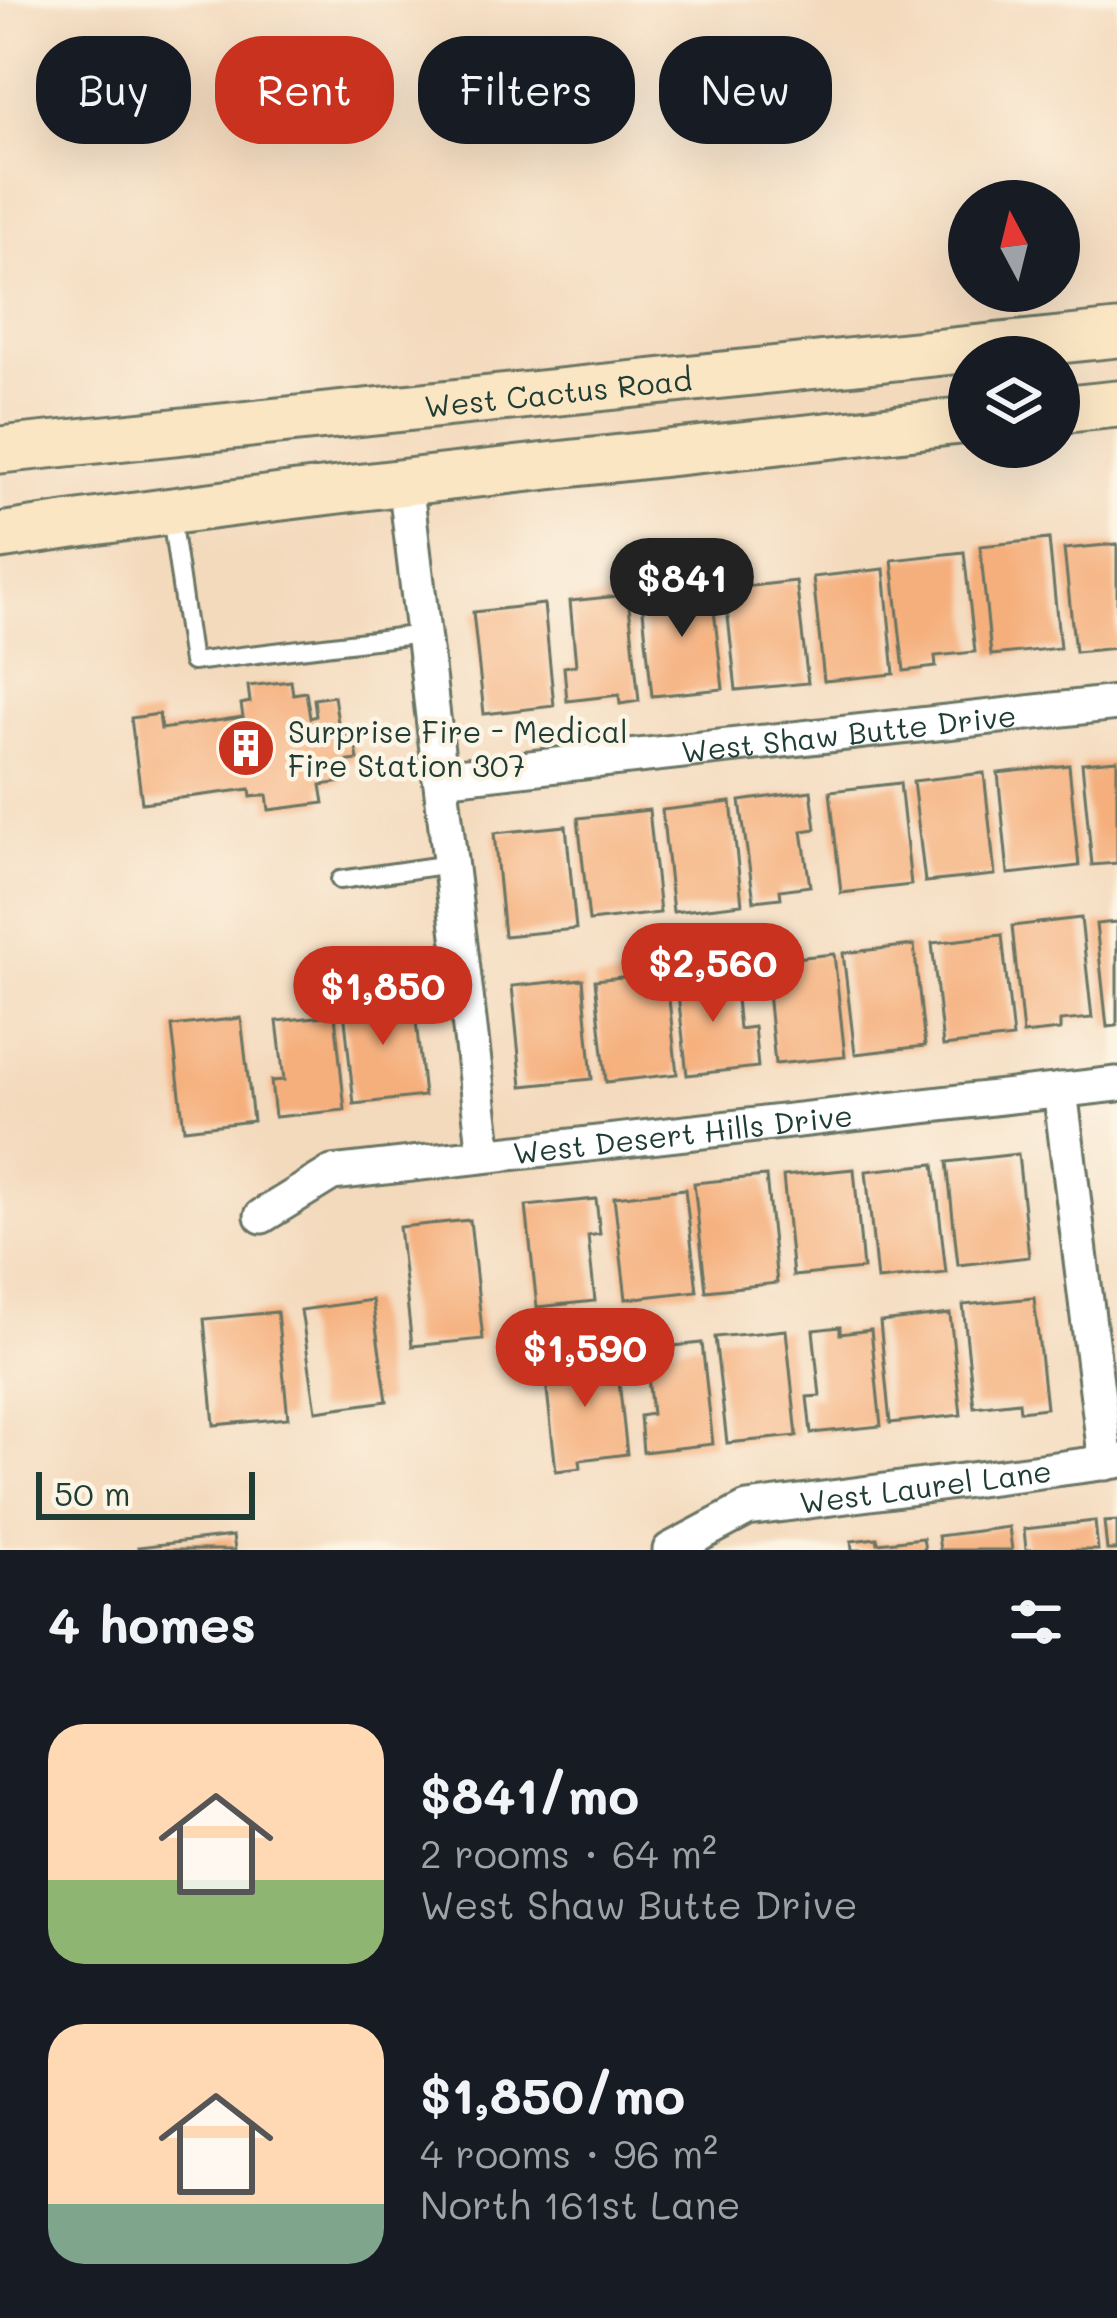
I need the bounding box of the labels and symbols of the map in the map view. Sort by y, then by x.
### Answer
north arrow [948,180,1080,312]
street label: West Cactus Road [422,358,694,426]
pin: $841 [611,538,753,640]
street label: West Shaw Butte Drive [679,694,1018,771]
place label: Surprise Fire - Medical Fire Station 307 [288,711,628,785]
building icon: Surprise Fire - Medical Fire Station 307 [215,717,277,779]
pin: $2,560 [615,923,811,1025]
pin: $1,850 [285,946,481,1048]
street label: West Desert Hills Drive [511,1094,855,1172]
pin: $1,590 [487,1308,683,1410]
street label: West Laurel Lane [797,1450,1054,1522]
scale bar [36,1466,255,1519]

